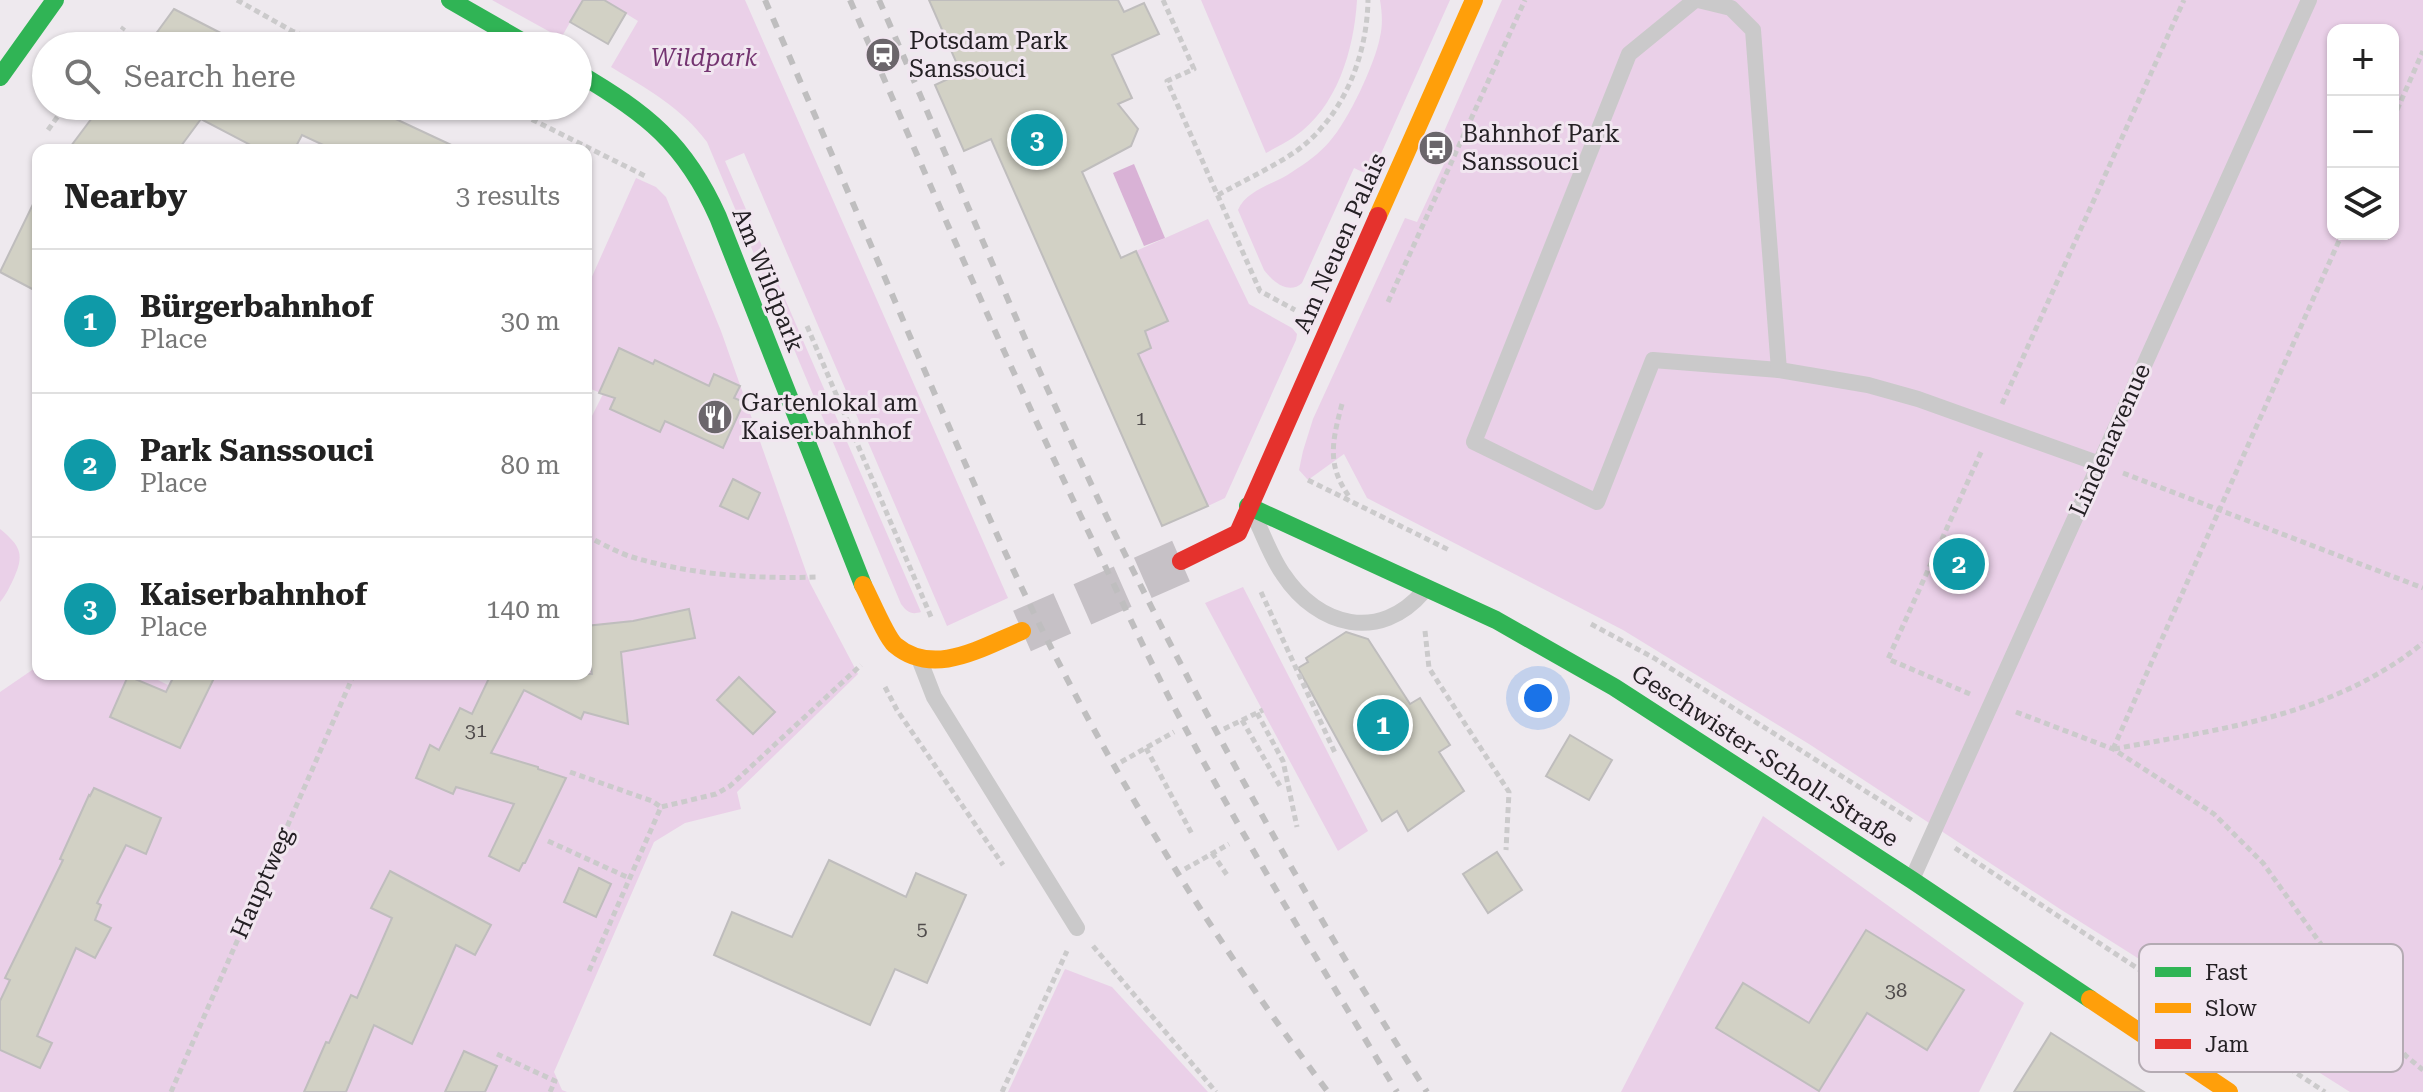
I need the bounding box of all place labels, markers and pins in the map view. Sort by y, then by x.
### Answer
place label: Potsdam Park Sanssouci [909,27,1068,83]
station icon: Potsdam Park Sanssouci [864,36,902,74]
pin: 3 [1011,110,1063,170]
place label: Bahnhof Park Sanssouci [1462,120,1620,176]
bus stop icon: Bahnhof Park Sanssouci [1417,129,1455,167]
place label: Gartenlokal am Kaiserbahnhof [741,389,918,445]
restaurant icon: Gartenlokal am Kaiserbahnhof [696,398,734,436]
pin: 2 [1933,534,1985,594]
pin: 1 [1357,695,1409,755]

